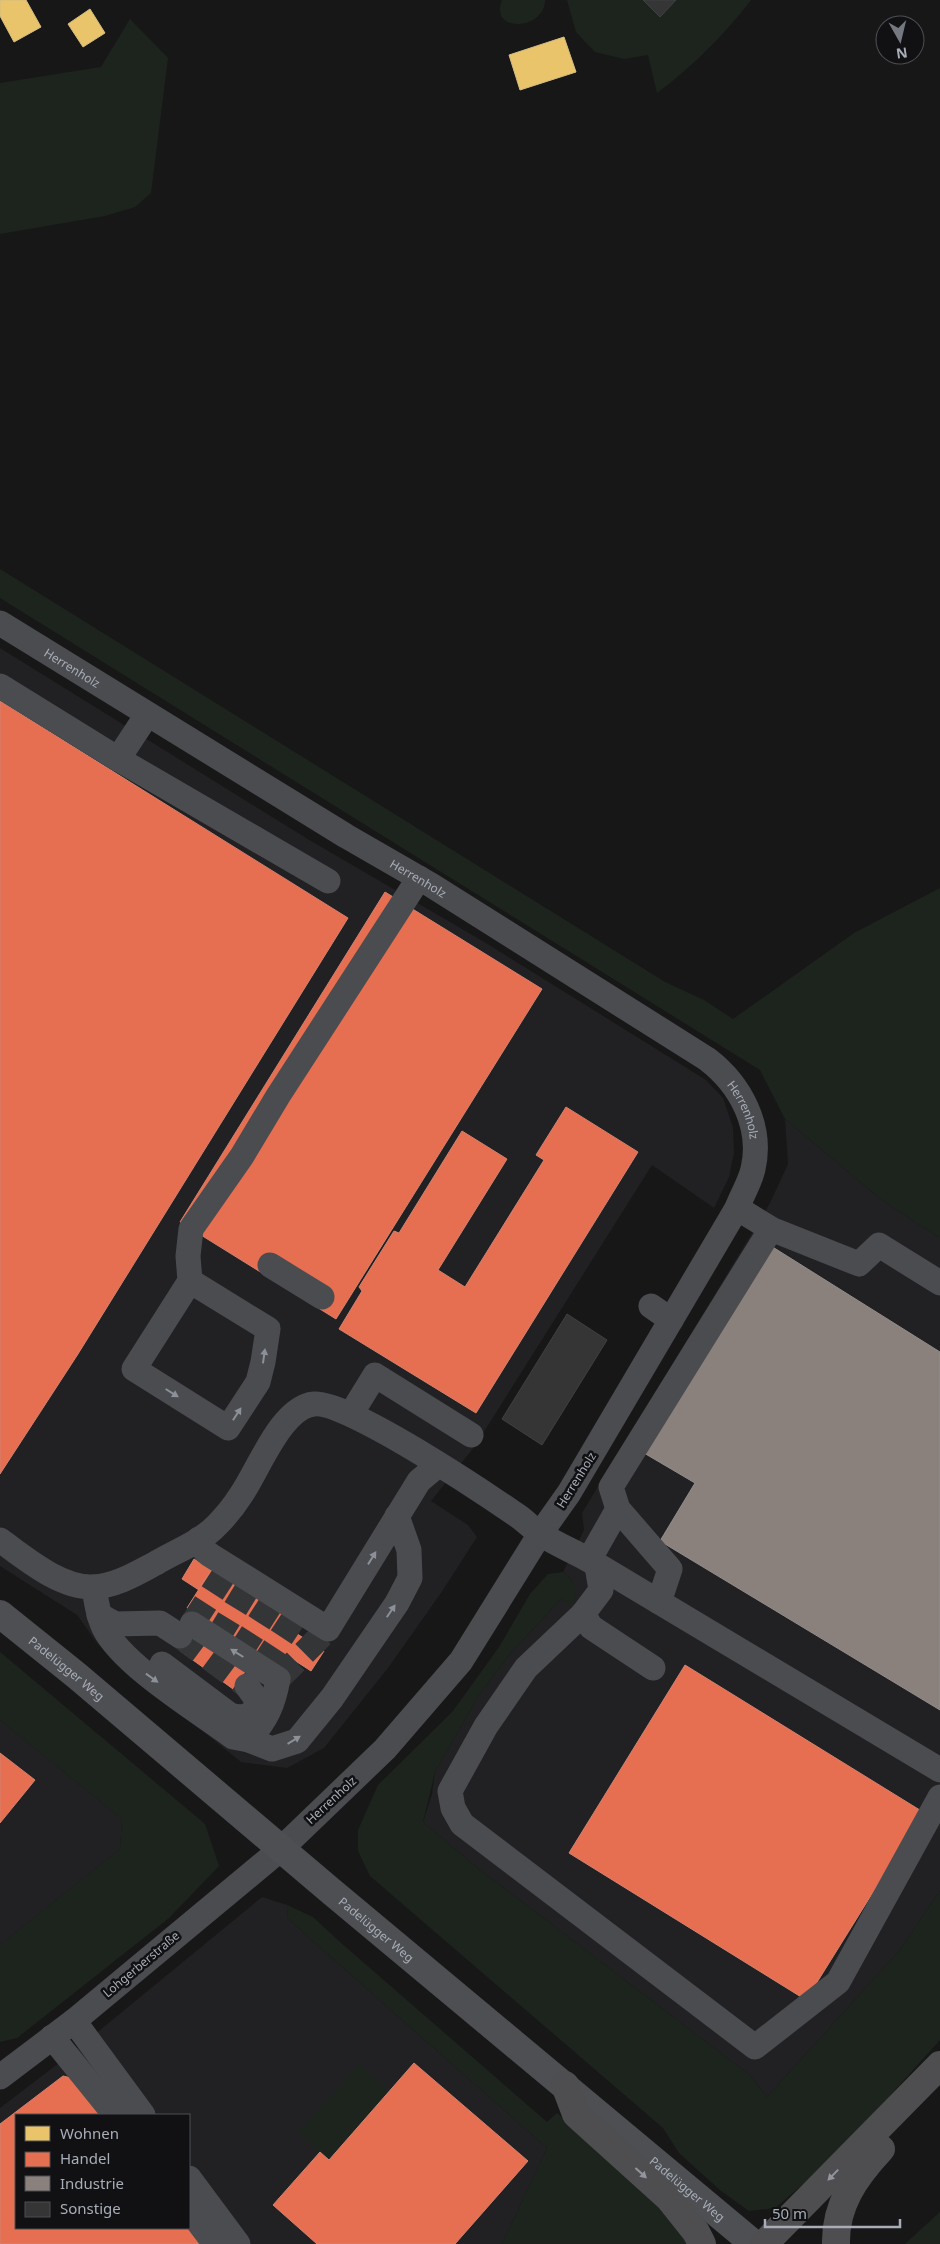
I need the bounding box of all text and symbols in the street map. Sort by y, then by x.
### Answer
north arrow [875,15,925,65]
text: N [895,43,909,64]
street label: Herrenholz [41,644,104,692]
street label: Herrenholz [387,855,450,901]
street label: Herrenholz [724,1077,763,1141]
one-way arrow [260,1347,268,1363]
one-way arrow [165,1388,179,1397]
one-way arrow [232,1408,242,1421]
street label: Herrenholz [552,1449,600,1511]
one-way arrow [367,1551,376,1564]
one-way arrow [386,1604,396,1618]
street label: Padelügger Weg [25,1632,108,1704]
one-way arrow [230,1648,244,1658]
one-way arrow [145,1672,158,1683]
one-way arrow [287,1735,301,1744]
street label: Herrenholz [302,1772,360,1828]
street label: Padelügger Weg [335,1893,418,1966]
street label: Lohgerberstraße [99,1927,183,2001]
legend [15,2114,190,2229]
text: Wohnen [60,2123,119,2143]
text: Handel [60,2148,110,2168]
street label: Padelügger Weg [646,2152,729,2225]
one-way arrow [635,2167,647,2179]
one-way arrow [827,2169,839,2181]
text: Industrie [60,2173,124,2193]
scale bar [765,2196,900,2228]
text: Sonstige [60,2198,121,2218]
text: 50 m [772,2203,807,2223]

